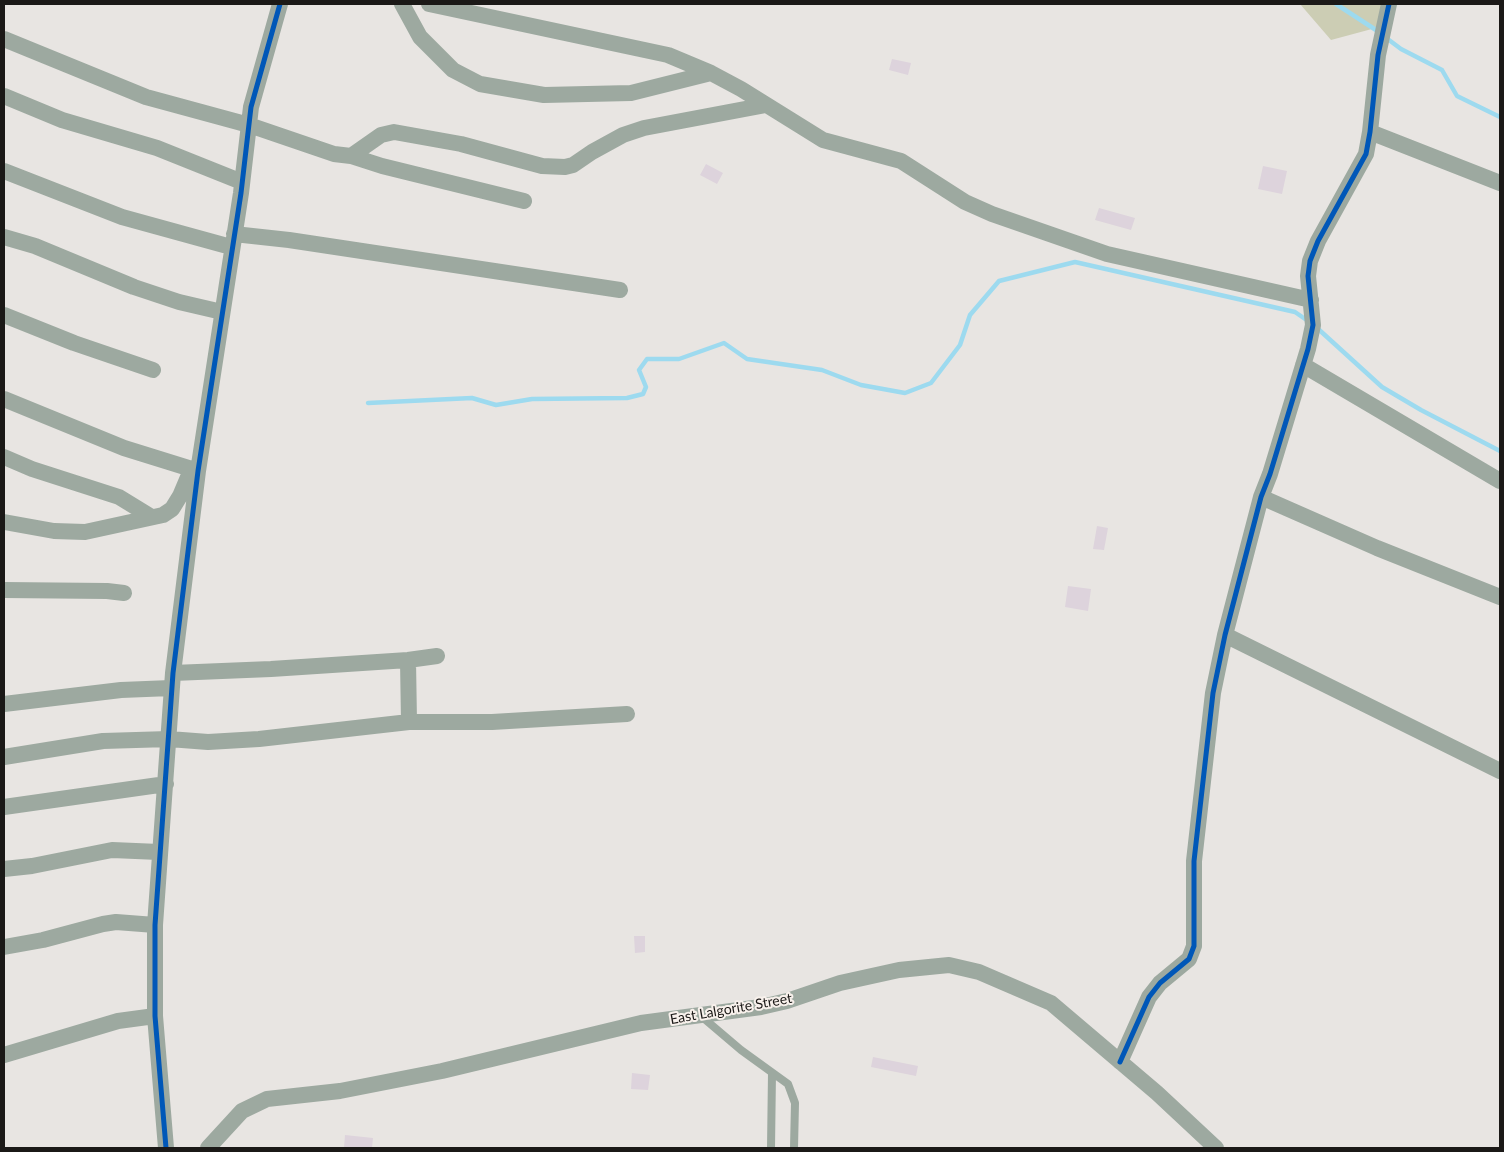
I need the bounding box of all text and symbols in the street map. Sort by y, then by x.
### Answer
street label: East Lalgorite Street [669,990,793,1028]

